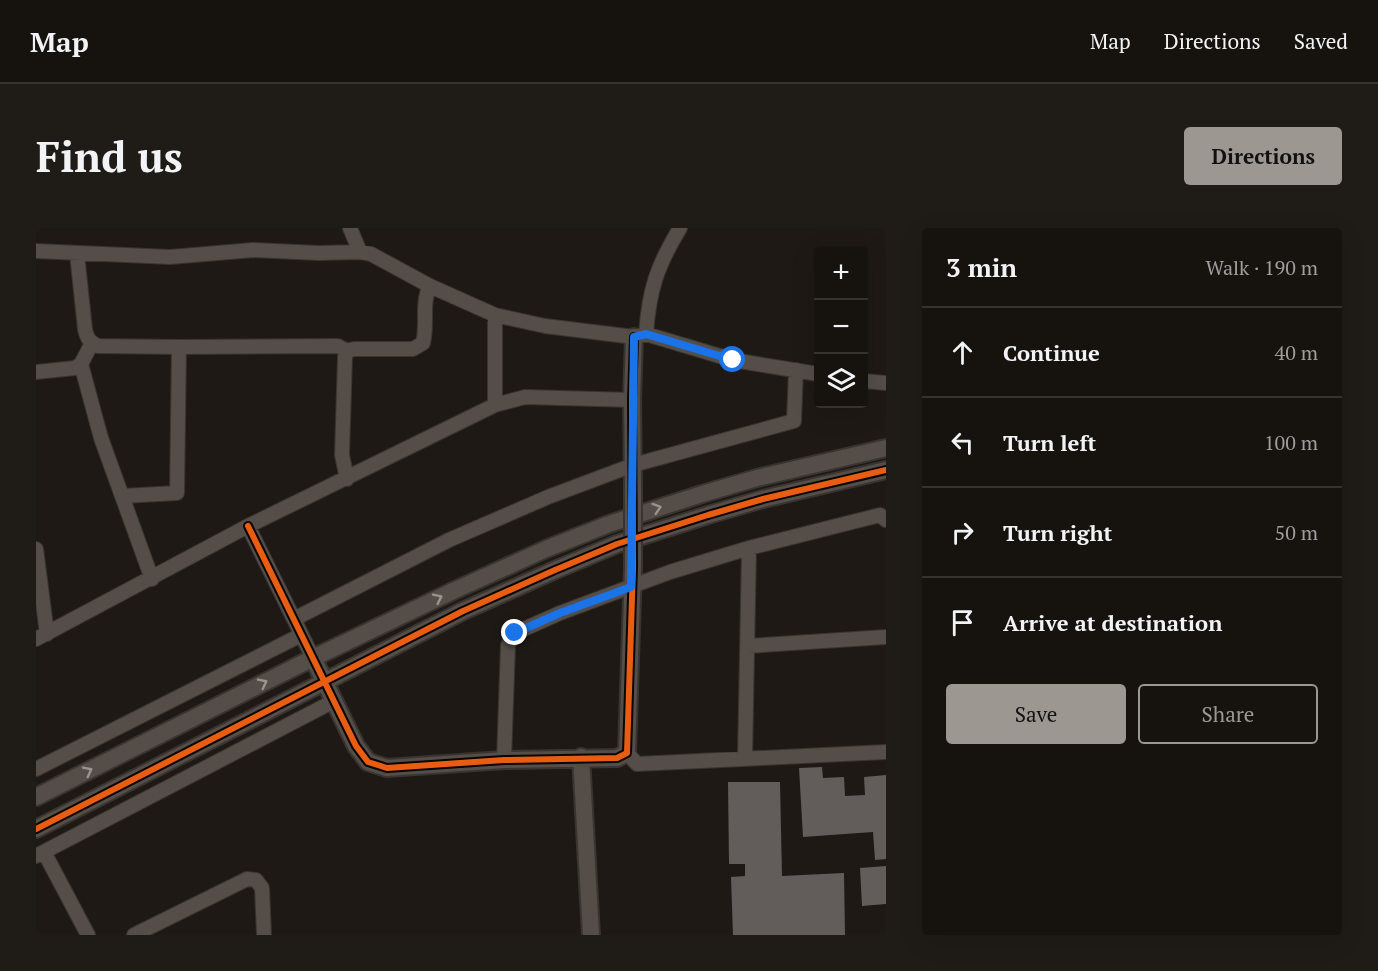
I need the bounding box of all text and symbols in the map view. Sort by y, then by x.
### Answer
text: Map [30,23,89,60]
text: Map [1090,27,1131,55]
text: Directions [1164,27,1261,55]
text: Saved [1294,27,1348,55]
button: Directions [1184,127,1342,185]
text: Find us [36,128,183,184]
map controls [814,246,868,408]
button: + [814,246,868,300]
text: 3 min [946,250,1017,284]
text: Walk · 190 m [1206,254,1318,281]
button: − [814,300,868,354]
icon: ahead [946,336,979,369]
text: Continue [1003,338,1100,367]
text: 40 m [1275,339,1318,366]
route start [719,346,745,372]
button: layers [814,354,868,408]
icon: left [946,426,979,459]
text: Turn left [1003,428,1096,457]
text: 100 m [1264,429,1318,456]
one-way arrow [651,502,662,515]
icon: right [946,516,979,549]
text: Turn right [1003,518,1112,547]
text: 50 m [1275,519,1318,546]
one-way arrow [432,594,443,605]
icon: arrive [946,606,979,639]
text: Arrive at destination [1003,608,1222,637]
route end [501,619,527,645]
one-way arrow [256,679,267,691]
button: Save [946,684,1126,744]
button: Share [1138,684,1318,744]
one-way arrow [82,766,93,778]

